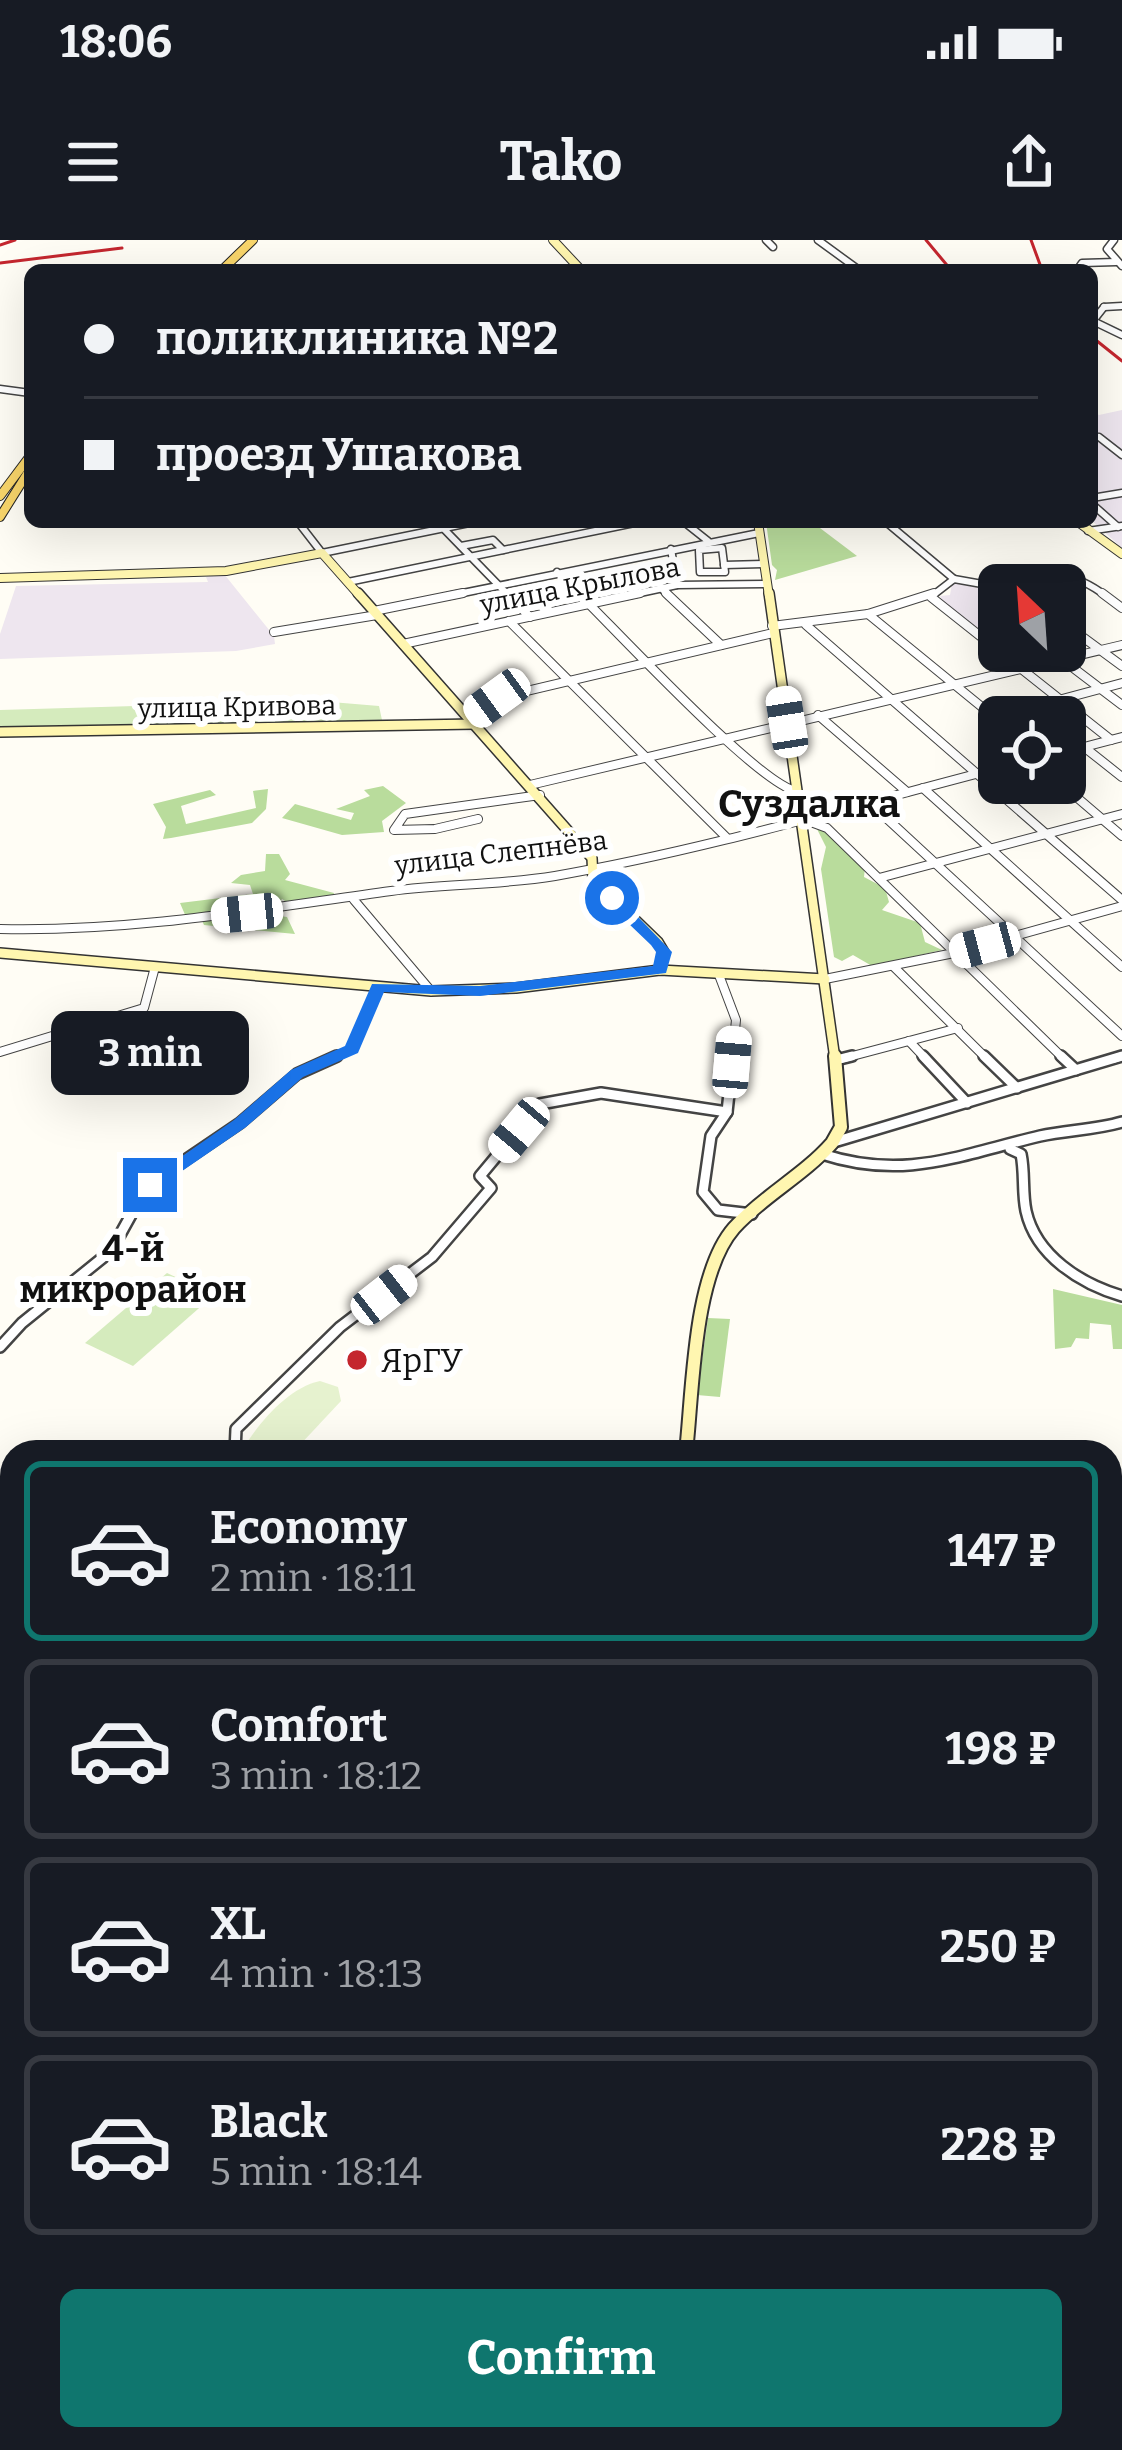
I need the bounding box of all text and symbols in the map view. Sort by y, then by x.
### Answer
text: 18:06 [60,15,172,69]
icon: menu [60,129,126,195]
icon: share [996,129,1062,195]
text: Tako [500,130,622,194]
text: поликлиника №2 [156,312,558,366]
text: проезд Ушакова [156,428,522,482]
street label: улица Крылова [476,551,683,621]
north arrow [978,564,1086,672]
map controls [978,564,1086,804]
car [457,662,537,734]
car [764,684,810,760]
street label: улица Кривова [137,689,337,725]
button: locate [978,696,1086,804]
district label: Суздалка [718,781,900,827]
street label: улица Слепнёва [392,824,609,882]
route start [585,871,639,925]
car [209,891,285,935]
car [946,918,1024,972]
callout: 3 min [51,1011,249,1095]
car [711,1025,753,1099]
text: 3 min [98,1030,202,1076]
car [482,1091,556,1169]
route end [123,1158,177,1212]
district label: 4-й микрорайон [20,1227,246,1312]
car [345,1259,423,1331]
place label: ЯрГУ [381,1341,463,1381]
marker: ЯрГУ [344,1347,370,1373]
icon: car [66,1497,174,1605]
text: Economy [210,1501,407,1555]
text: 147 ₽ [948,1524,1056,1578]
text: 2 min · 18:11 [210,1555,416,1601]
icon: car [66,1695,174,1803]
text: Comfort [210,1699,388,1753]
text: 198 ₽ [945,1722,1056,1776]
text: 3 min · 18:12 [210,1753,422,1799]
icon: car [66,1893,174,2001]
text: XL [210,1897,266,1951]
text: 250 ₽ [940,1920,1056,1974]
text: 4 min · 18:13 [210,1951,424,1997]
icon: car [66,2091,174,2199]
text: Black [210,2095,327,2149]
text: 228 ₽ [941,2118,1056,2172]
text: 5 min · 18:14 [210,2149,422,2195]
button: Confirm [60,2289,1062,2427]

